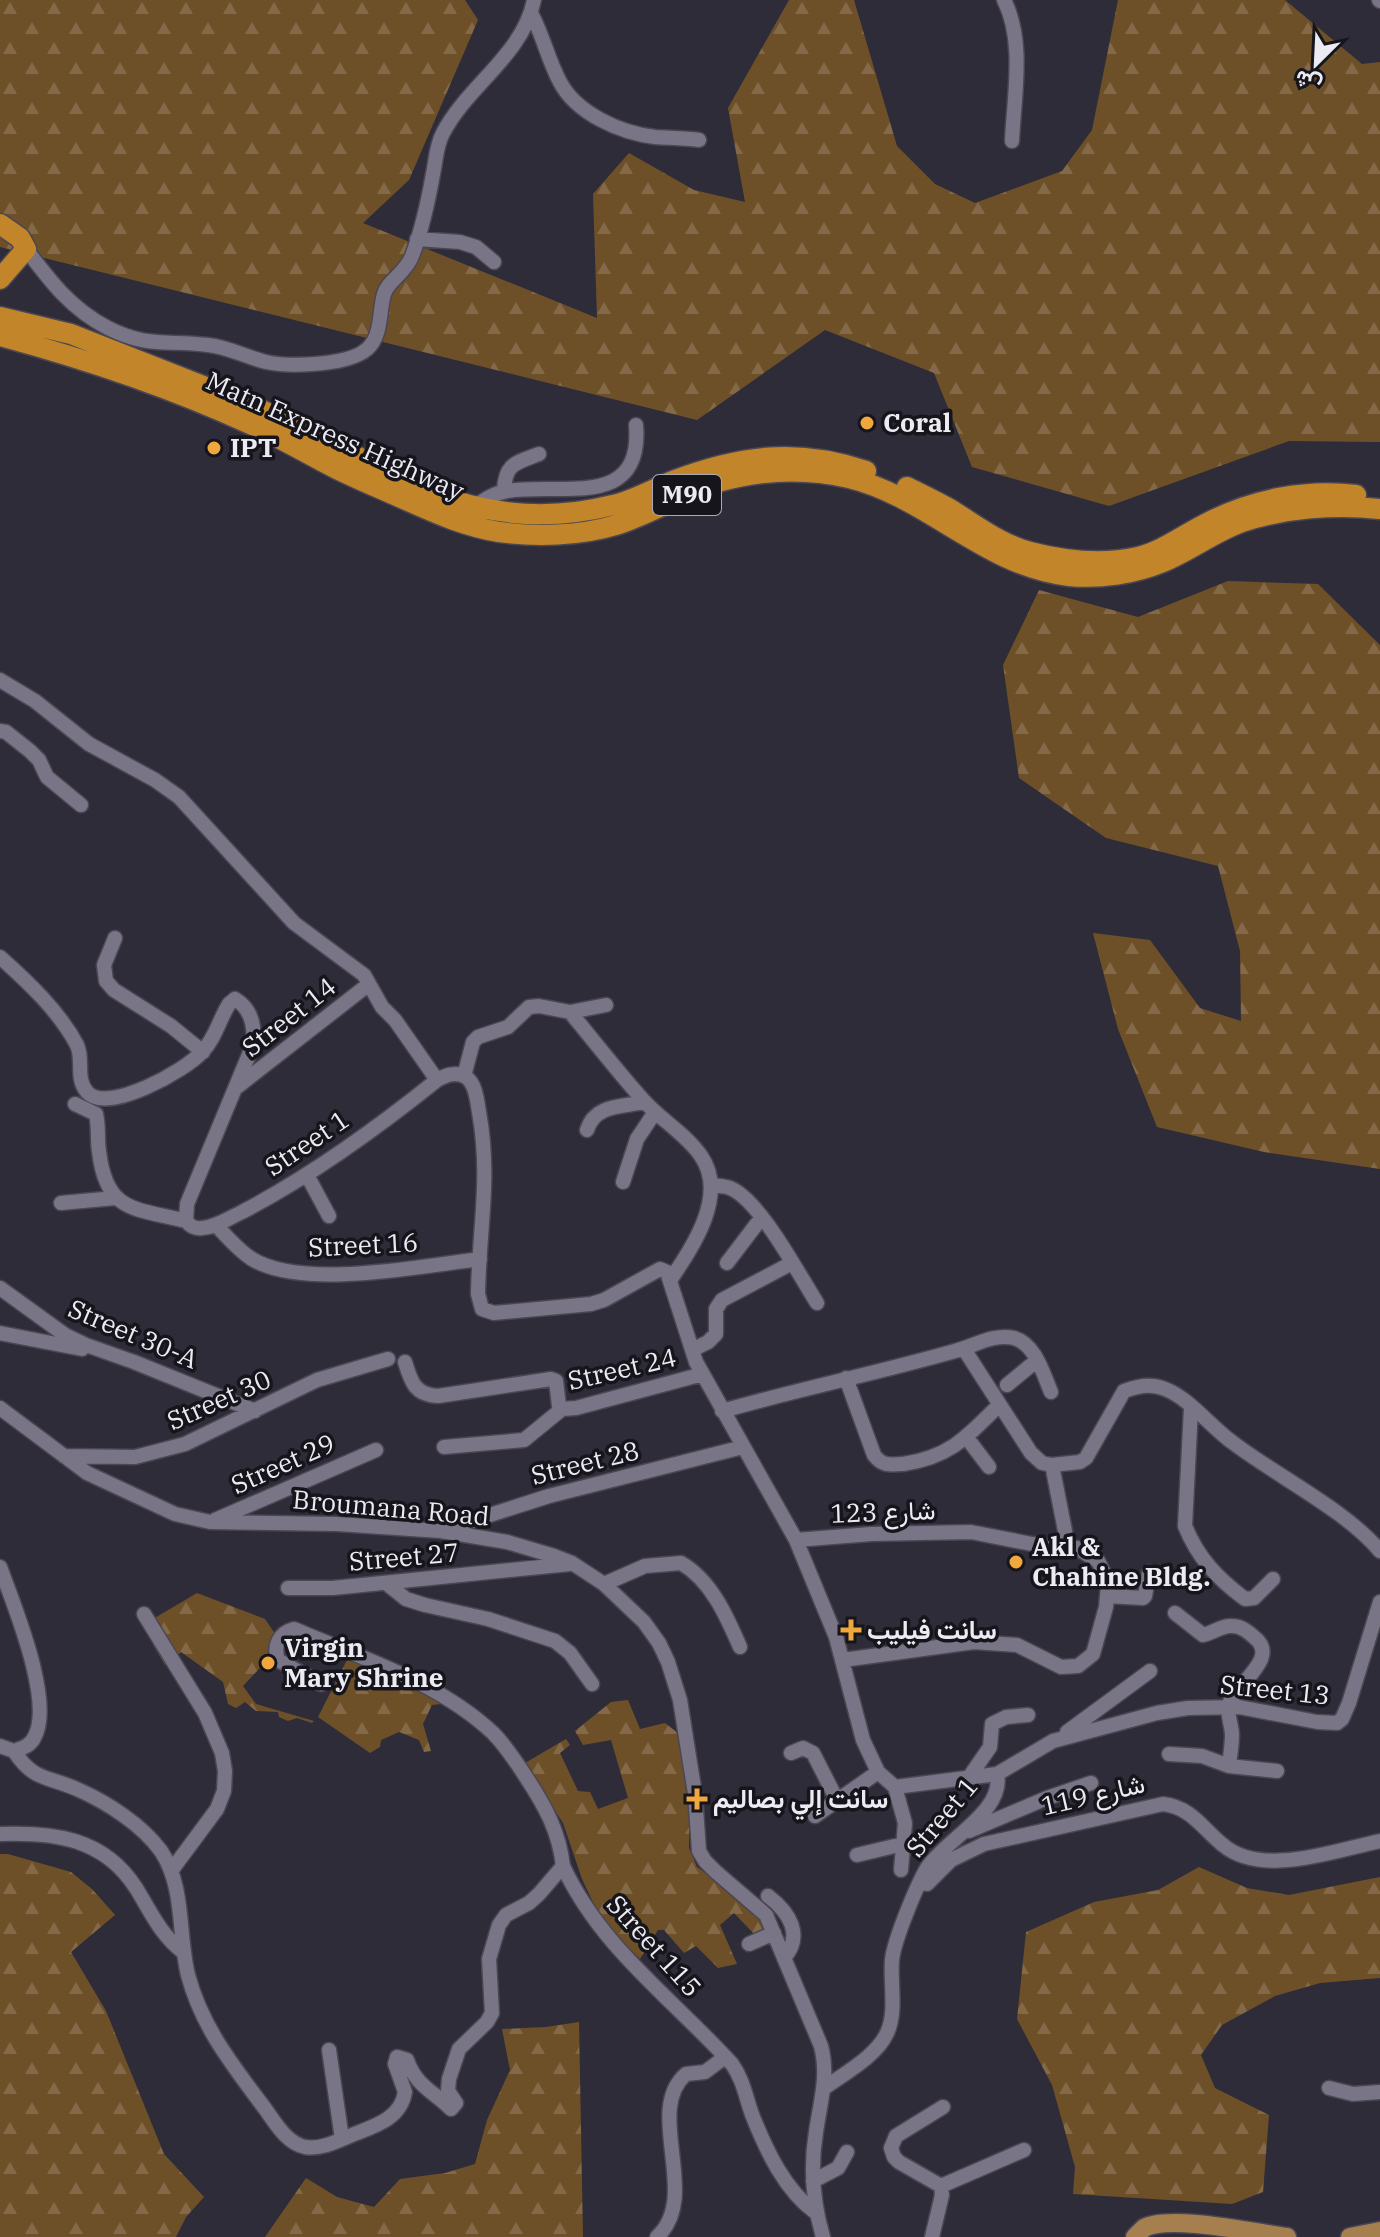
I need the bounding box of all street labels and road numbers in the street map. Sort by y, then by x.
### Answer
street label: Matn Express Highway [201,363,470,507]
road number: M90 [653,475,721,515]
street label: Street 14 [234,969,342,1064]
street label: Street 1 [258,1102,355,1183]
street label: Street 16 [307,1224,419,1264]
street label: Street 30-A [63,1291,204,1376]
street label: Street 24 [564,1339,679,1397]
street label: Street 30 [161,1361,276,1437]
street label: Street 29 [225,1425,340,1501]
street label: Street 28 [527,1432,642,1492]
street label: Broumana Road [291,1481,491,1533]
street label: شارع 123 [830,1492,936,1532]
street label: Street 27 [348,1534,460,1578]
street label: Street 13 [1218,1666,1332,1712]
street label: شارع 119 [1038,1766,1148,1824]
street label: Street 1 [898,1769,985,1864]
street label: Street 115 [600,1887,709,2003]

